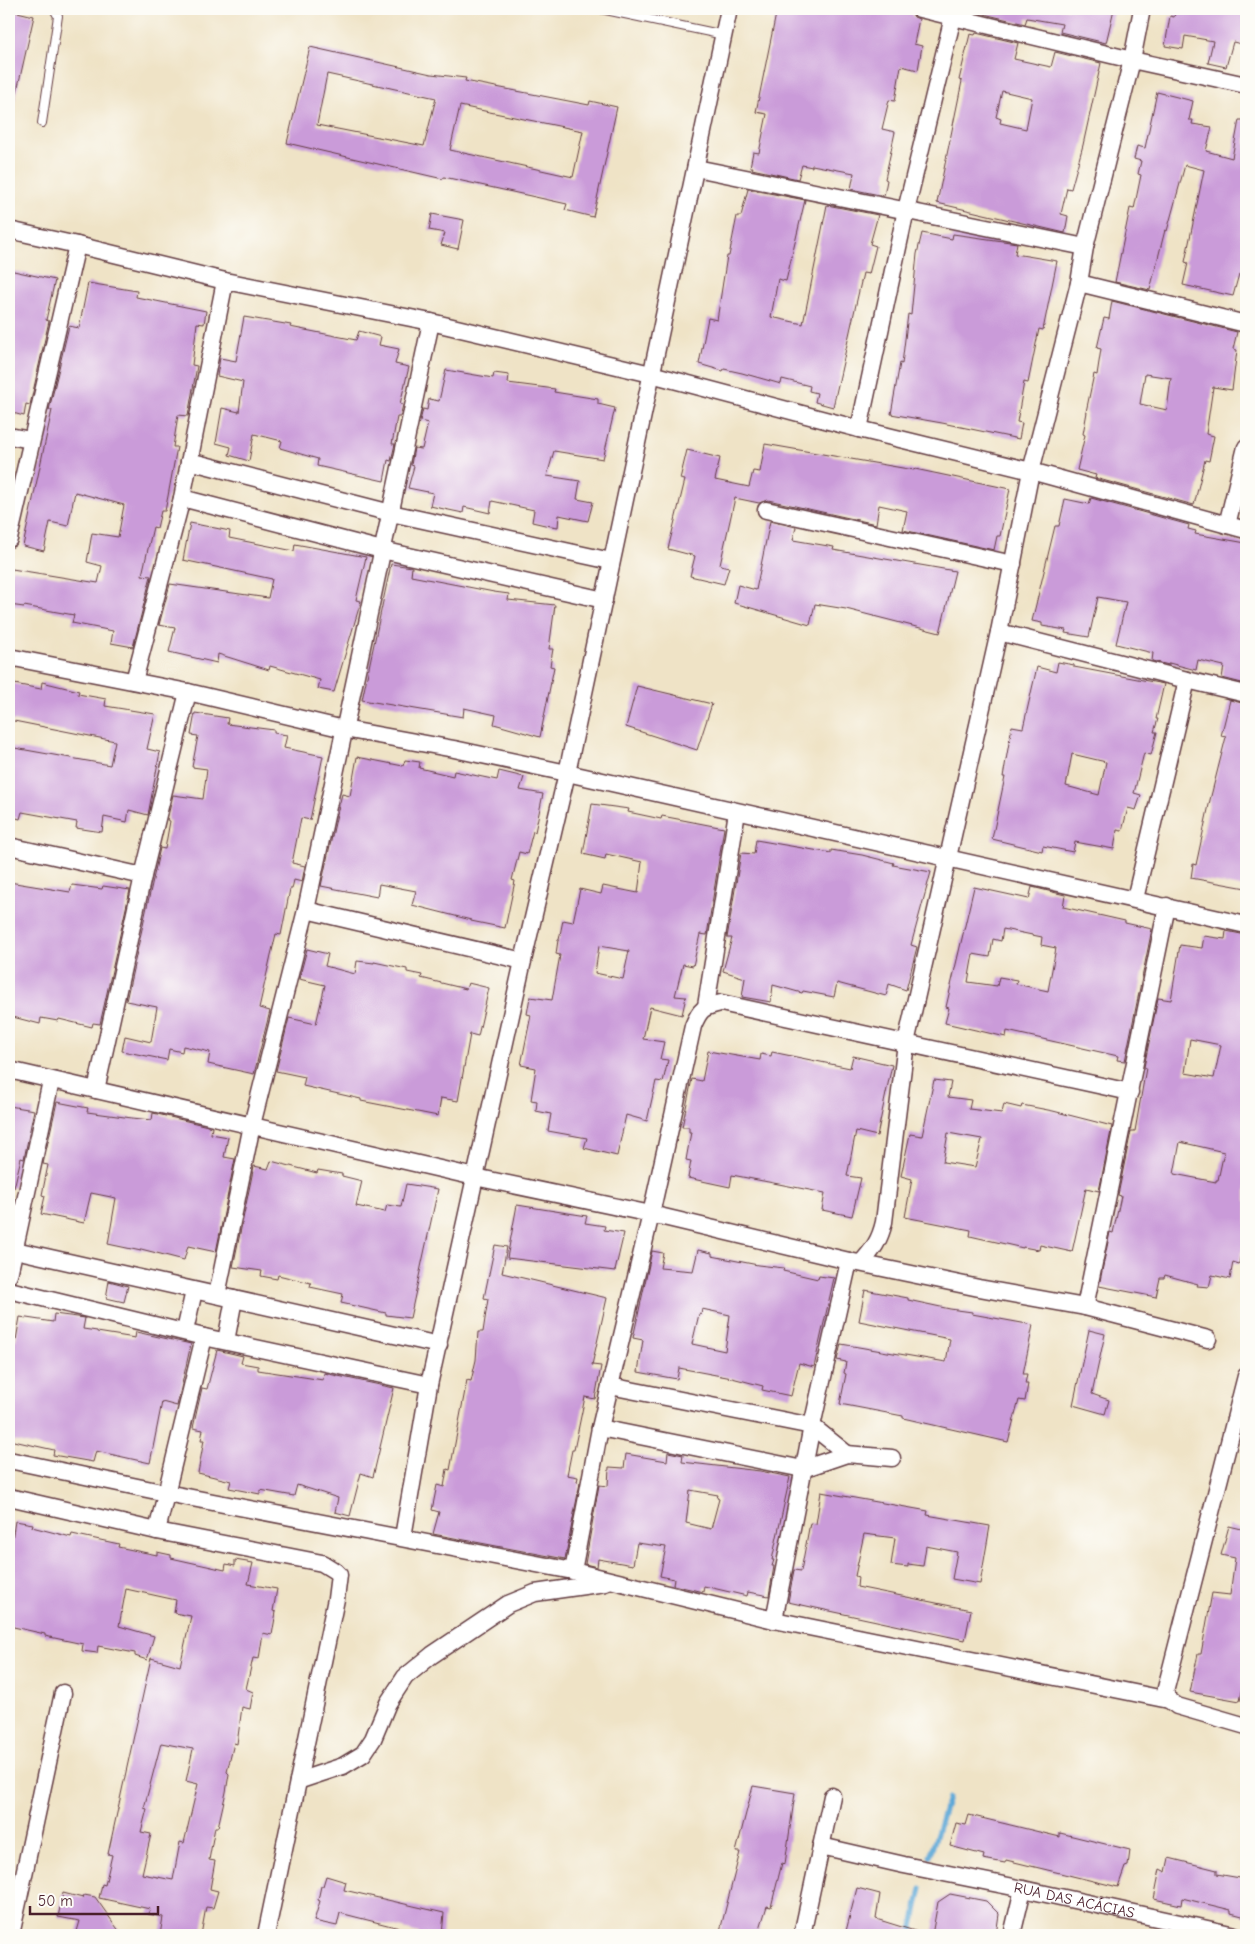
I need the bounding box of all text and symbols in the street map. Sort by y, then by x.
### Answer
street label: RUA DAS ACÁCIAS [1012,1878,1136,1922]
scale bar [30,1884,158,1916]
text: 50 m [38,1892,73,1910]

